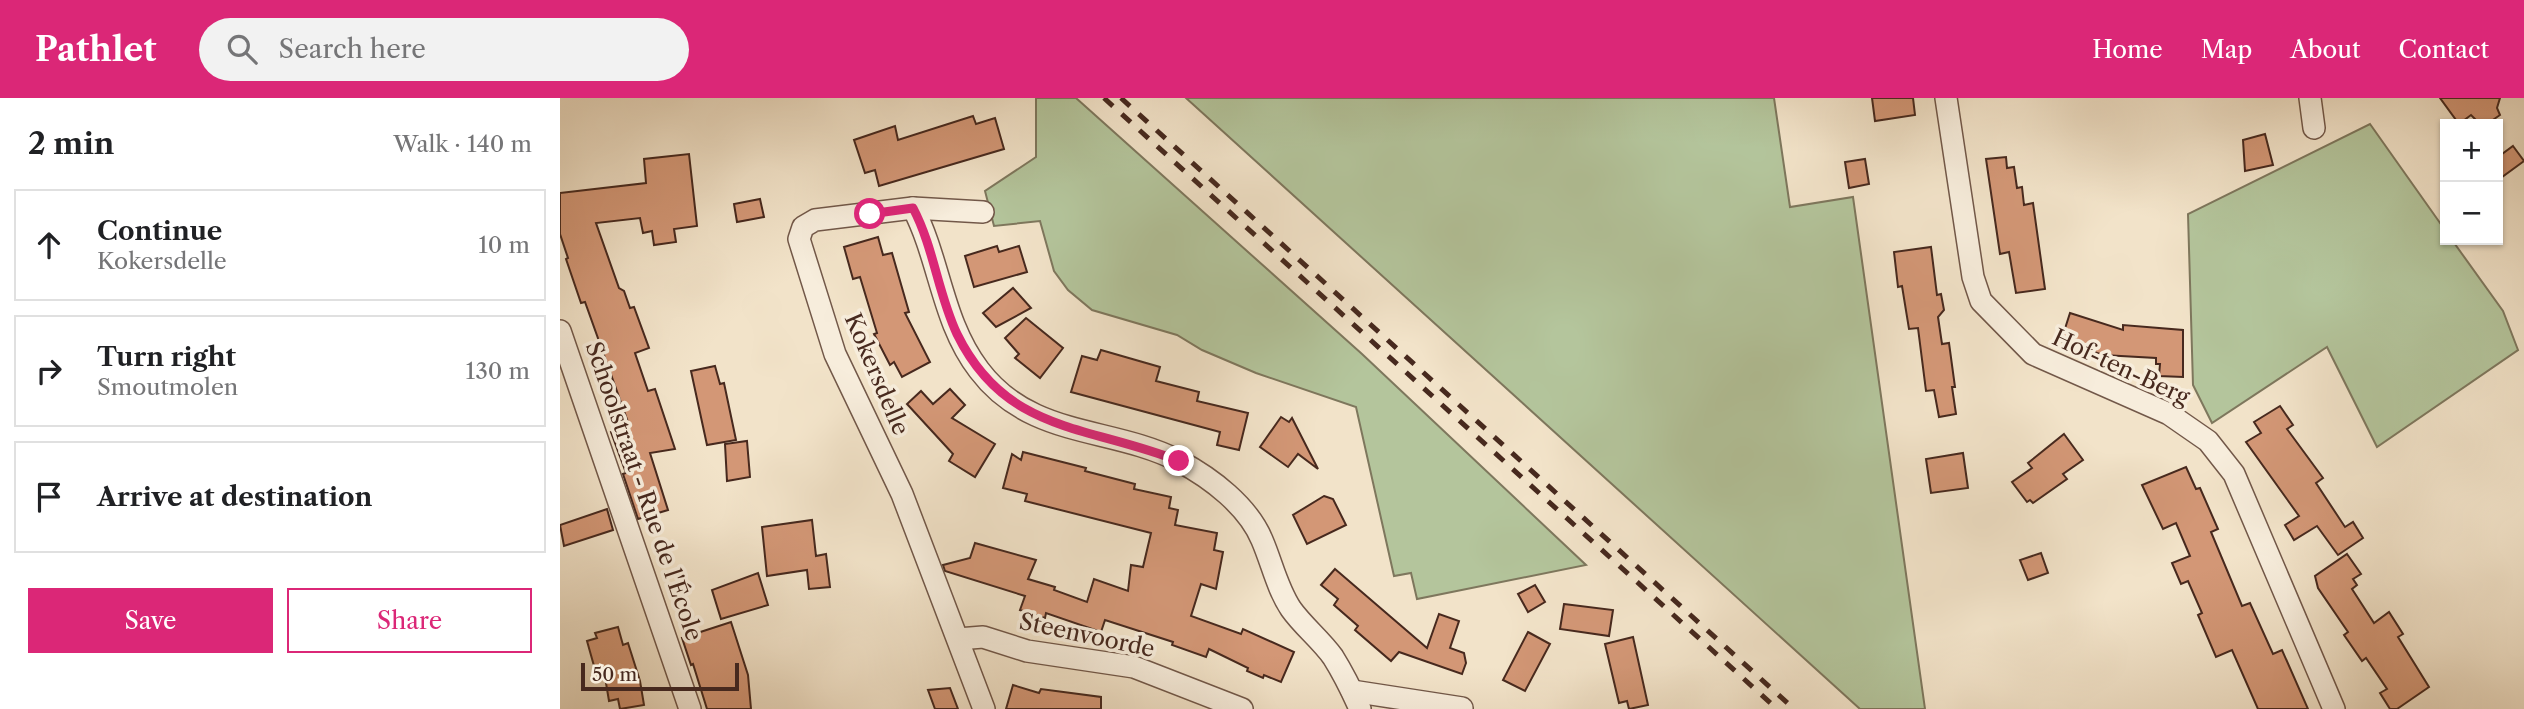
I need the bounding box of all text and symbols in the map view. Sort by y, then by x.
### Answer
search box [199,18,689,81]
text: Pathlet [35,29,157,70]
icon: search [223,30,261,68]
text: Search here [279,33,426,65]
text: Home [2092,35,2163,64]
text: Map [2201,35,2252,64]
text: About [2290,35,2361,64]
text: Contact [2399,35,2489,64]
map controls [2440,119,2503,245]
button: + [2440,119,2503,182]
text: 2 min [28,125,114,162]
text: Walk · 140 m [393,130,532,158]
button: − [2440,182,2503,245]
route start [854,198,885,229]
text: Continue [97,215,222,247]
icon: ahead [30,226,68,264]
text: 10 m [478,231,530,259]
text: Kokersdelle [97,247,227,275]
street label: Kokersdelle [839,309,915,439]
street label: Hof-ten-Berg [2048,323,2195,411]
street label: Schoolstraat - Rue de l'École [580,338,708,644]
text: Turn right [97,341,236,373]
icon: right [30,352,68,390]
text: 130 m [466,357,530,385]
text: Smoutmolen [97,373,238,401]
route end [1163,445,1194,476]
icon: arrive [30,478,68,516]
text: Arrive at destination [97,481,372,513]
button: Save [28,588,273,653]
button: Share [287,588,532,653]
street label: Steenvoorde [1017,607,1157,663]
scale bar [581,660,738,692]
text: 50 m [592,663,637,686]

